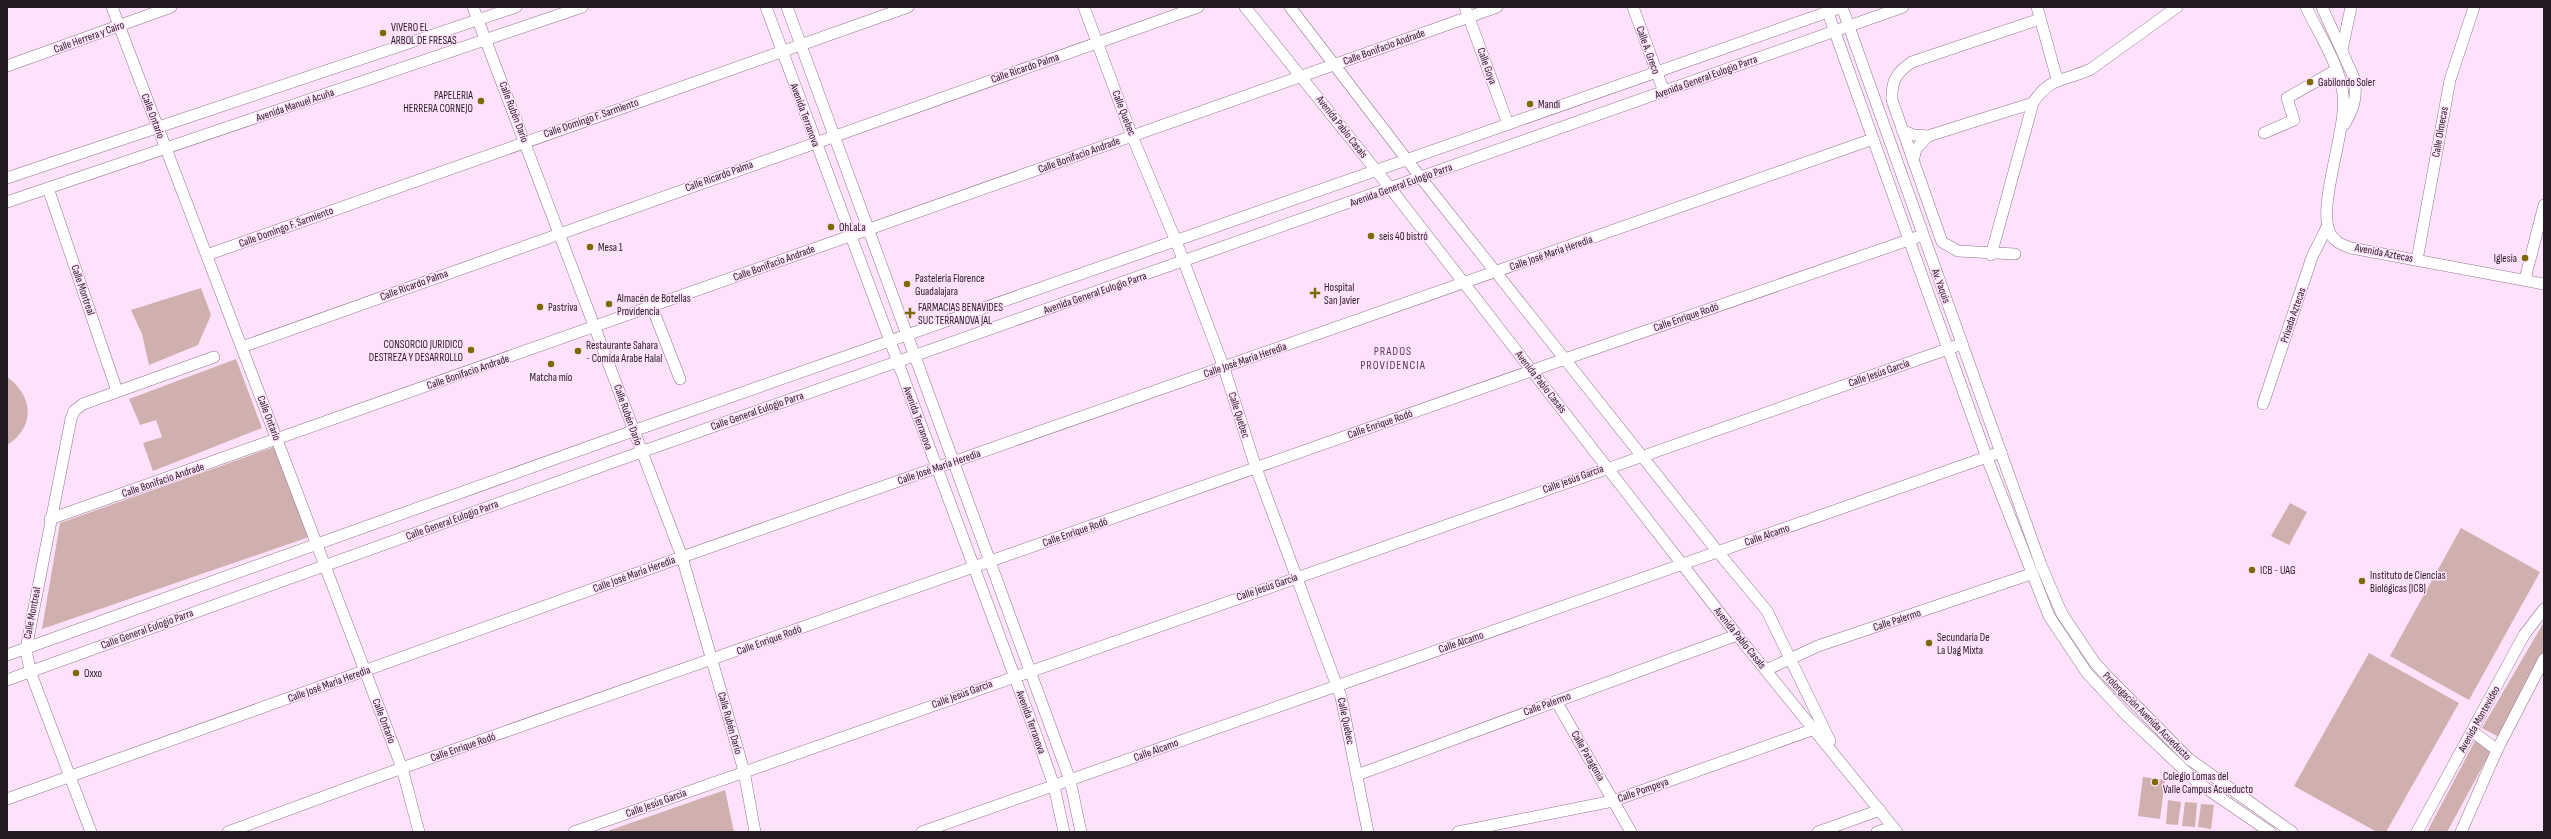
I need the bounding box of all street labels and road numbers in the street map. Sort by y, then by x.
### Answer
street label: Calle Herrera y Cairo [52,18,126,56]
street label: Calle A. Greco [1633,24,1663,76]
street label: Calle Bonifacio Andrade [1341,26,1427,68]
street label: Calle Goya [1474,46,1500,86]
street label: Calle Ricardo Palma [989,50,1061,86]
street label: Avenida General Eulogio Parra [1652,52,1759,102]
street label: Calle Rubén Darío [496,80,532,145]
street label: Avenida Terranova [787,81,822,148]
street label: Avenida Manuel Acuña [253,86,336,125]
street label: Calle Quebec [1109,89,1139,137]
street label: Calle Ontario [138,92,168,141]
street label: Avenida Pablo Casals [1313,92,1370,161]
street label: Calle Domingo F. Sarmiento [542,96,641,140]
street label: Calle Olmecas [2429,106,2451,158]
street label: Calle Bonifacio Andrade [1036,134,1122,176]
street label: Calle Ricardo Palma [683,158,755,194]
street label: Avenida General Eulogio Parra [1347,160,1454,210]
street label: Calle Domingo F. Sarmiento [237,204,335,250]
street label: Calle José María Heredia [1508,233,1594,273]
street label: Avenida Aztecas [2353,241,2414,265]
street label: Calle Bonifacio Andrade [731,242,817,284]
street label: Calle Montreal [68,263,98,317]
street label: Av. Yaquis [1928,266,1953,305]
street label: Calle Ricardo Palma [378,267,450,303]
street label: Avenida General Eulogio Parra [1041,269,1148,317]
street label: Privada Aztecas [2277,286,2309,344]
street label: Calle Enrique Rodó [1652,300,1721,334]
street label: Calle José María Heredia [1202,340,1288,380]
street label: Avenida Pablo Casals [1512,347,1569,416]
street label: Calle Bonifacio Andrade [425,352,511,392]
street label: Calle Jesús García [1847,356,1911,390]
street label: Calle Rubén Darío [611,383,645,448]
street label: Avenida Terranova [900,384,935,451]
street label: Calle General Eulogio Parra [709,389,805,433]
street label: Calle Quebec [1225,390,1253,440]
street label: Calle Ontario [254,394,284,443]
street label: Calle Enrique Rodó [1346,407,1415,441]
street label: Calle José María Heredia [896,447,982,487]
street label: Calle Bonifacio Andrade [120,460,206,500]
street label: Calle Jesús García [1541,462,1605,496]
street label: Calle General Eulogio Parra [404,497,500,543]
street label: Calle Enrique Rodó [1041,515,1110,549]
street label: Calle Alcamo [1743,521,1792,549]
street label: Calle José María Heredia [591,553,677,595]
street label: Calle Jesús García [1235,570,1299,604]
street label: Calle Montreal [21,586,43,640]
street label: Avenida Pablo Casals [1711,604,1769,672]
street label: Calle General Eulogio Parra [99,606,195,652]
street label: Calle Palermo [1871,606,1923,634]
street label: Calle Enrique Rodó [735,622,804,658]
street label: Calle Alcamo [1437,628,1486,656]
street label: Calle José María Heredia [286,663,372,705]
street label: Prolongación Avenida Acueducto [2100,669,2194,763]
street label: Calle Jesús García [930,677,994,711]
street label: Avenida Montevideo [2455,683,2503,755]
street label: Avenida Terranova [1013,688,1048,755]
street label: Calle Palermo [1521,689,1573,719]
street label: Calle Rubén Darío [715,690,745,756]
street label: Calle Quebec [1335,696,1357,746]
street label: Calle Ontario [369,697,399,746]
street label: Calle Patagonia [1568,729,1608,783]
street label: Calle Enrique Rodó [429,730,498,764]
street label: Calle Alcamo [1132,736,1181,764]
street label: Calle Pompeya [1616,775,1670,805]
street label: Calle Jesús García [624,786,688,820]

